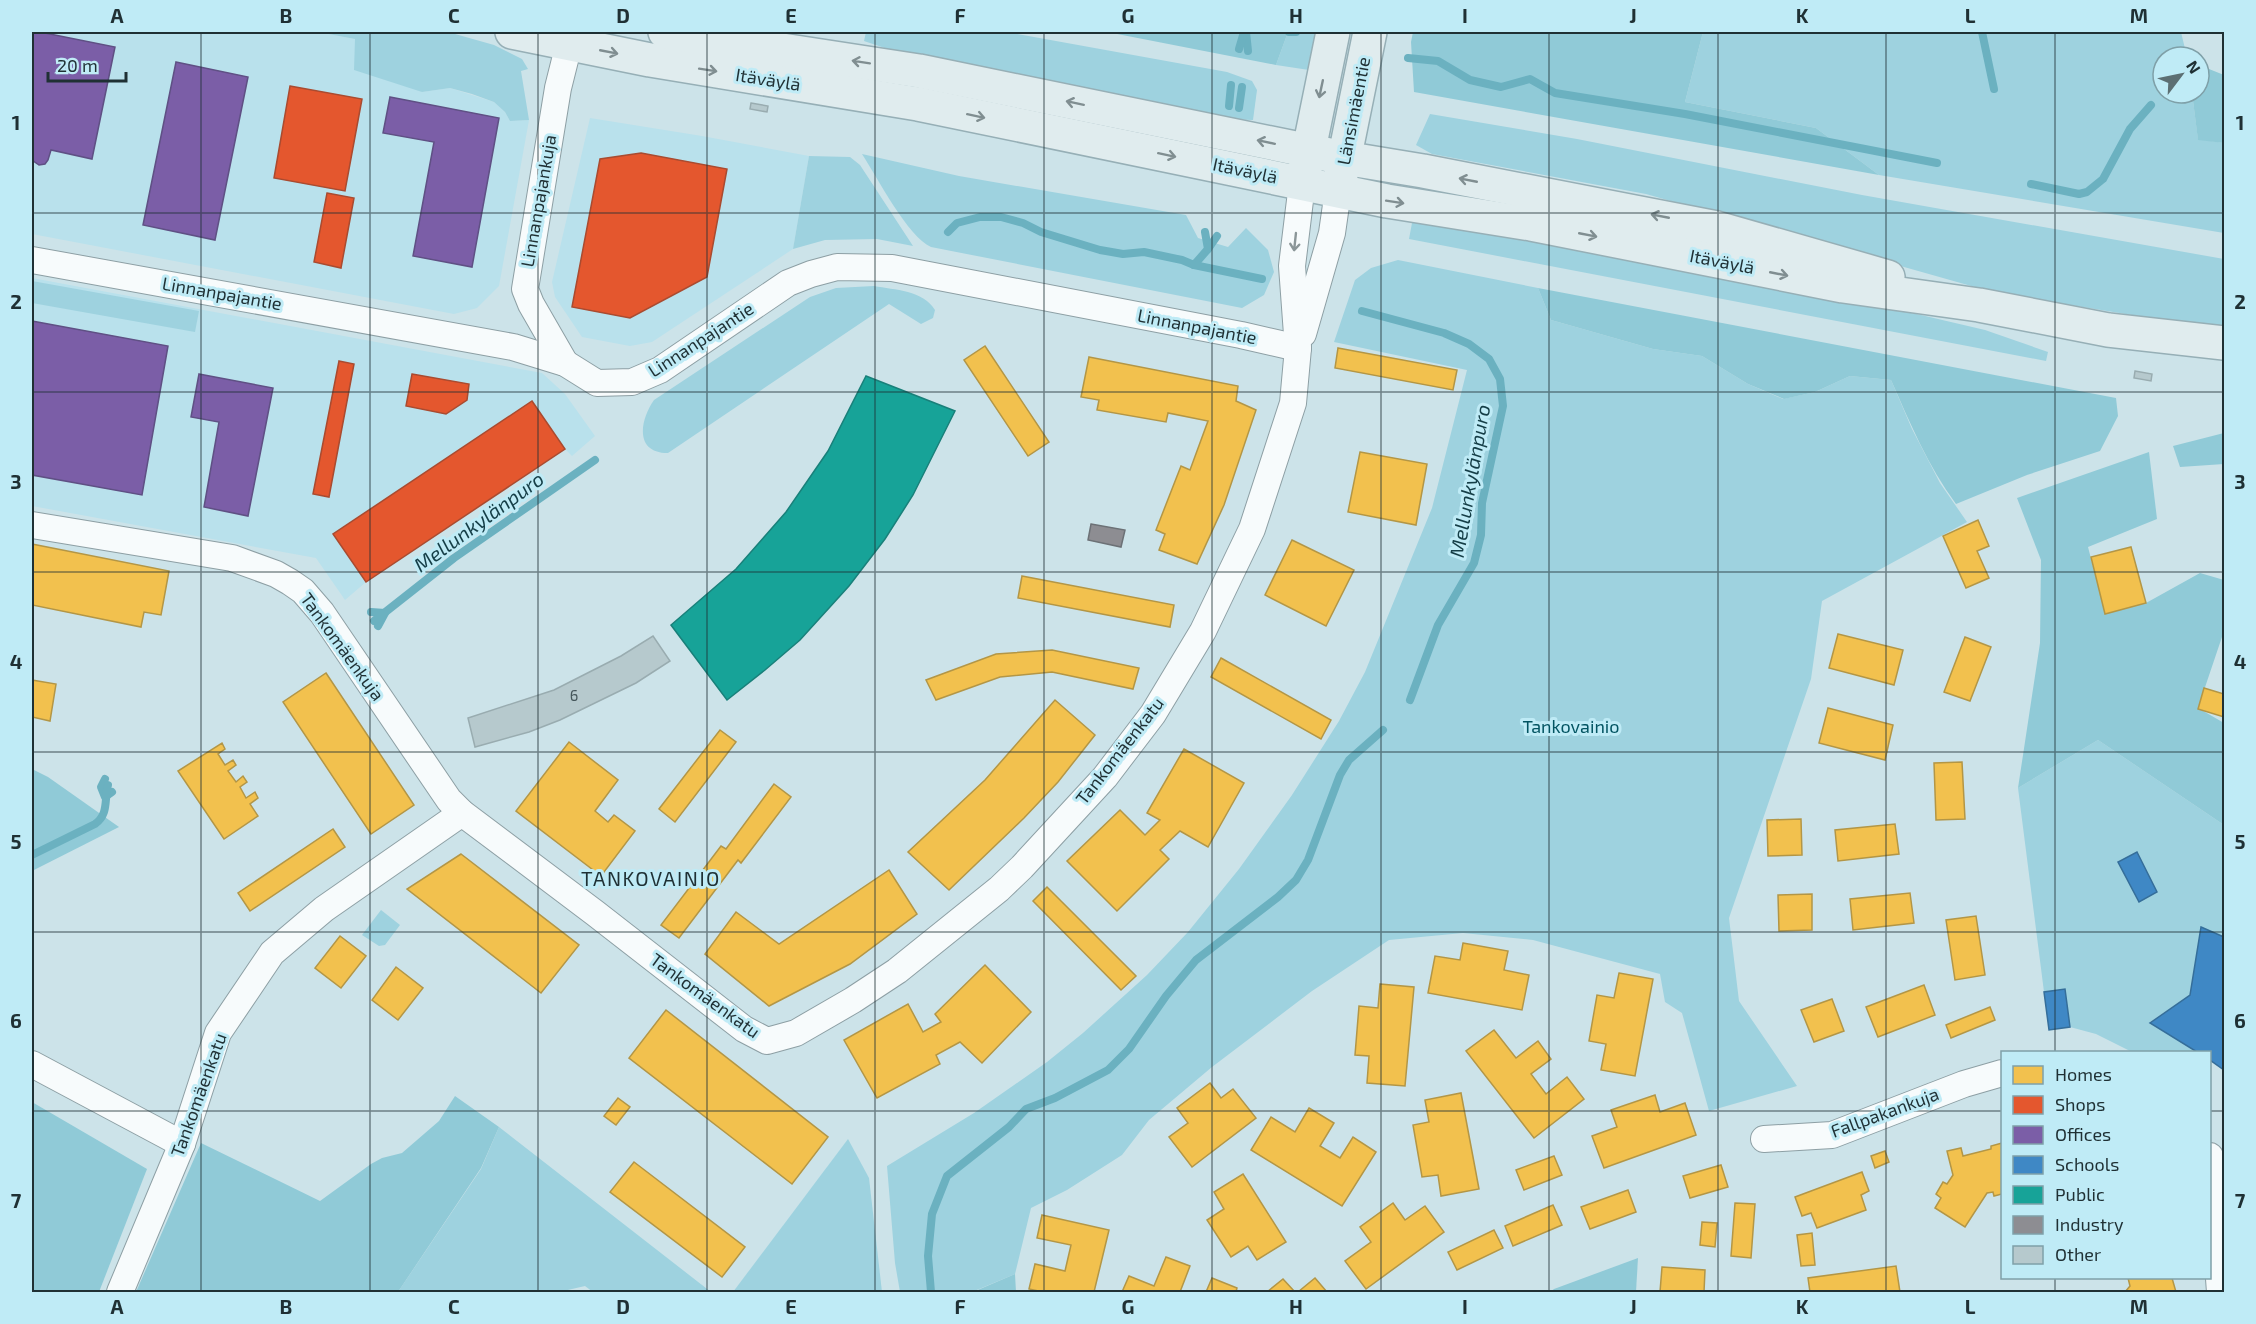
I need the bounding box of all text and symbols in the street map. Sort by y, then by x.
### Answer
text: A [110,3,124,27]
text: B [280,3,292,27]
text: C [448,3,460,27]
text: D [616,3,630,27]
text: E [785,3,797,27]
text: F [954,3,966,27]
text: G [1122,3,1134,27]
text: H [1289,3,1303,27]
text: I [1462,3,1468,27]
text: J [1629,3,1637,27]
text: K [1796,3,1809,27]
text: L [1965,3,1976,27]
text: M [2130,3,2148,27]
scale bar [48,45,126,83]
north arrow [2151,45,2211,105]
one-way arrow [599,47,619,58]
text: 20 m [57,54,98,76]
street label: Länsimäentie [1332,55,1374,167]
one-way arrow [852,57,871,68]
text: N [2183,57,2205,77]
street label: Itäväylä [734,63,802,95]
one-way arrow [697,64,717,75]
one-way arrow [1315,78,1326,98]
one-way arrow [1066,97,1086,108]
text: 1 [12,110,20,134]
text: 1 [2236,110,2244,134]
one-way arrow [965,111,985,122]
street label: Linnanpajankuja [516,133,560,269]
one-way arrow [1257,136,1277,147]
one-way arrow [1157,150,1176,161]
street label: Itäväylä [1211,152,1280,188]
one-way arrow [1459,174,1479,185]
one-way arrow [1385,197,1405,208]
one-way arrow [1651,210,1670,221]
one-way arrow [1577,230,1597,241]
one-way arrow [1289,231,1300,251]
street label: Itäväylä [1688,244,1756,278]
one-way arrow [1769,268,1788,280]
street label: Linnanpajantie [161,272,284,314]
text: 2 [10,289,22,313]
text: 2 [2234,289,2246,313]
street label: Linnanpajantie [644,297,757,381]
street label: Linnanpajantie [1136,304,1259,348]
water label: Mellunkylänpuro [1444,402,1495,559]
water label: Mellunkylänpuro [409,466,549,577]
text: 3 [10,469,22,493]
text: 3 [2234,469,2246,493]
street label: Tankomäenkuja [296,588,389,705]
text: 4 [10,649,23,673]
text: 4 [2234,649,2247,673]
house number: 6 [570,686,578,704]
street label: Tankomäenkatu [1070,692,1168,808]
park label: Tankovainio [1522,715,1620,737]
text: 5 [10,829,22,853]
text: 5 [2234,829,2246,853]
district label: TANKOVAINIO [581,866,721,890]
street label: Tankomäenkatu [646,948,765,1042]
text: 6 [10,1008,22,1032]
text: 6 [2234,1008,2246,1032]
street label: Tankomäenkatu [165,1030,231,1160]
legend [2001,1051,2211,1279]
text: Homes [2055,1063,2112,1085]
street label: Fallpakankuja [1828,1082,1942,1142]
text: Shops [2055,1093,2105,1115]
text: Offices [2055,1123,2111,1145]
text: Schools [2055,1153,2119,1175]
text: Public [2055,1183,2105,1205]
text: 7 [11,1188,22,1212]
text: 7 [2235,1188,2246,1212]
text: Industry [2055,1213,2124,1235]
text: Other [2055,1243,2101,1265]
text: A [110,1294,124,1318]
text: B [280,1294,292,1318]
text: C [448,1294,460,1318]
text: D [616,1294,630,1318]
text: E [785,1294,797,1318]
text: F [954,1294,966,1318]
text: G [1122,1294,1134,1318]
text: H [1289,1294,1303,1318]
text: I [1462,1294,1468,1318]
text: J [1629,1294,1637,1318]
text: K [1796,1294,1809,1318]
text: L [1965,1294,1976,1318]
text: M [2130,1294,2148,1318]

